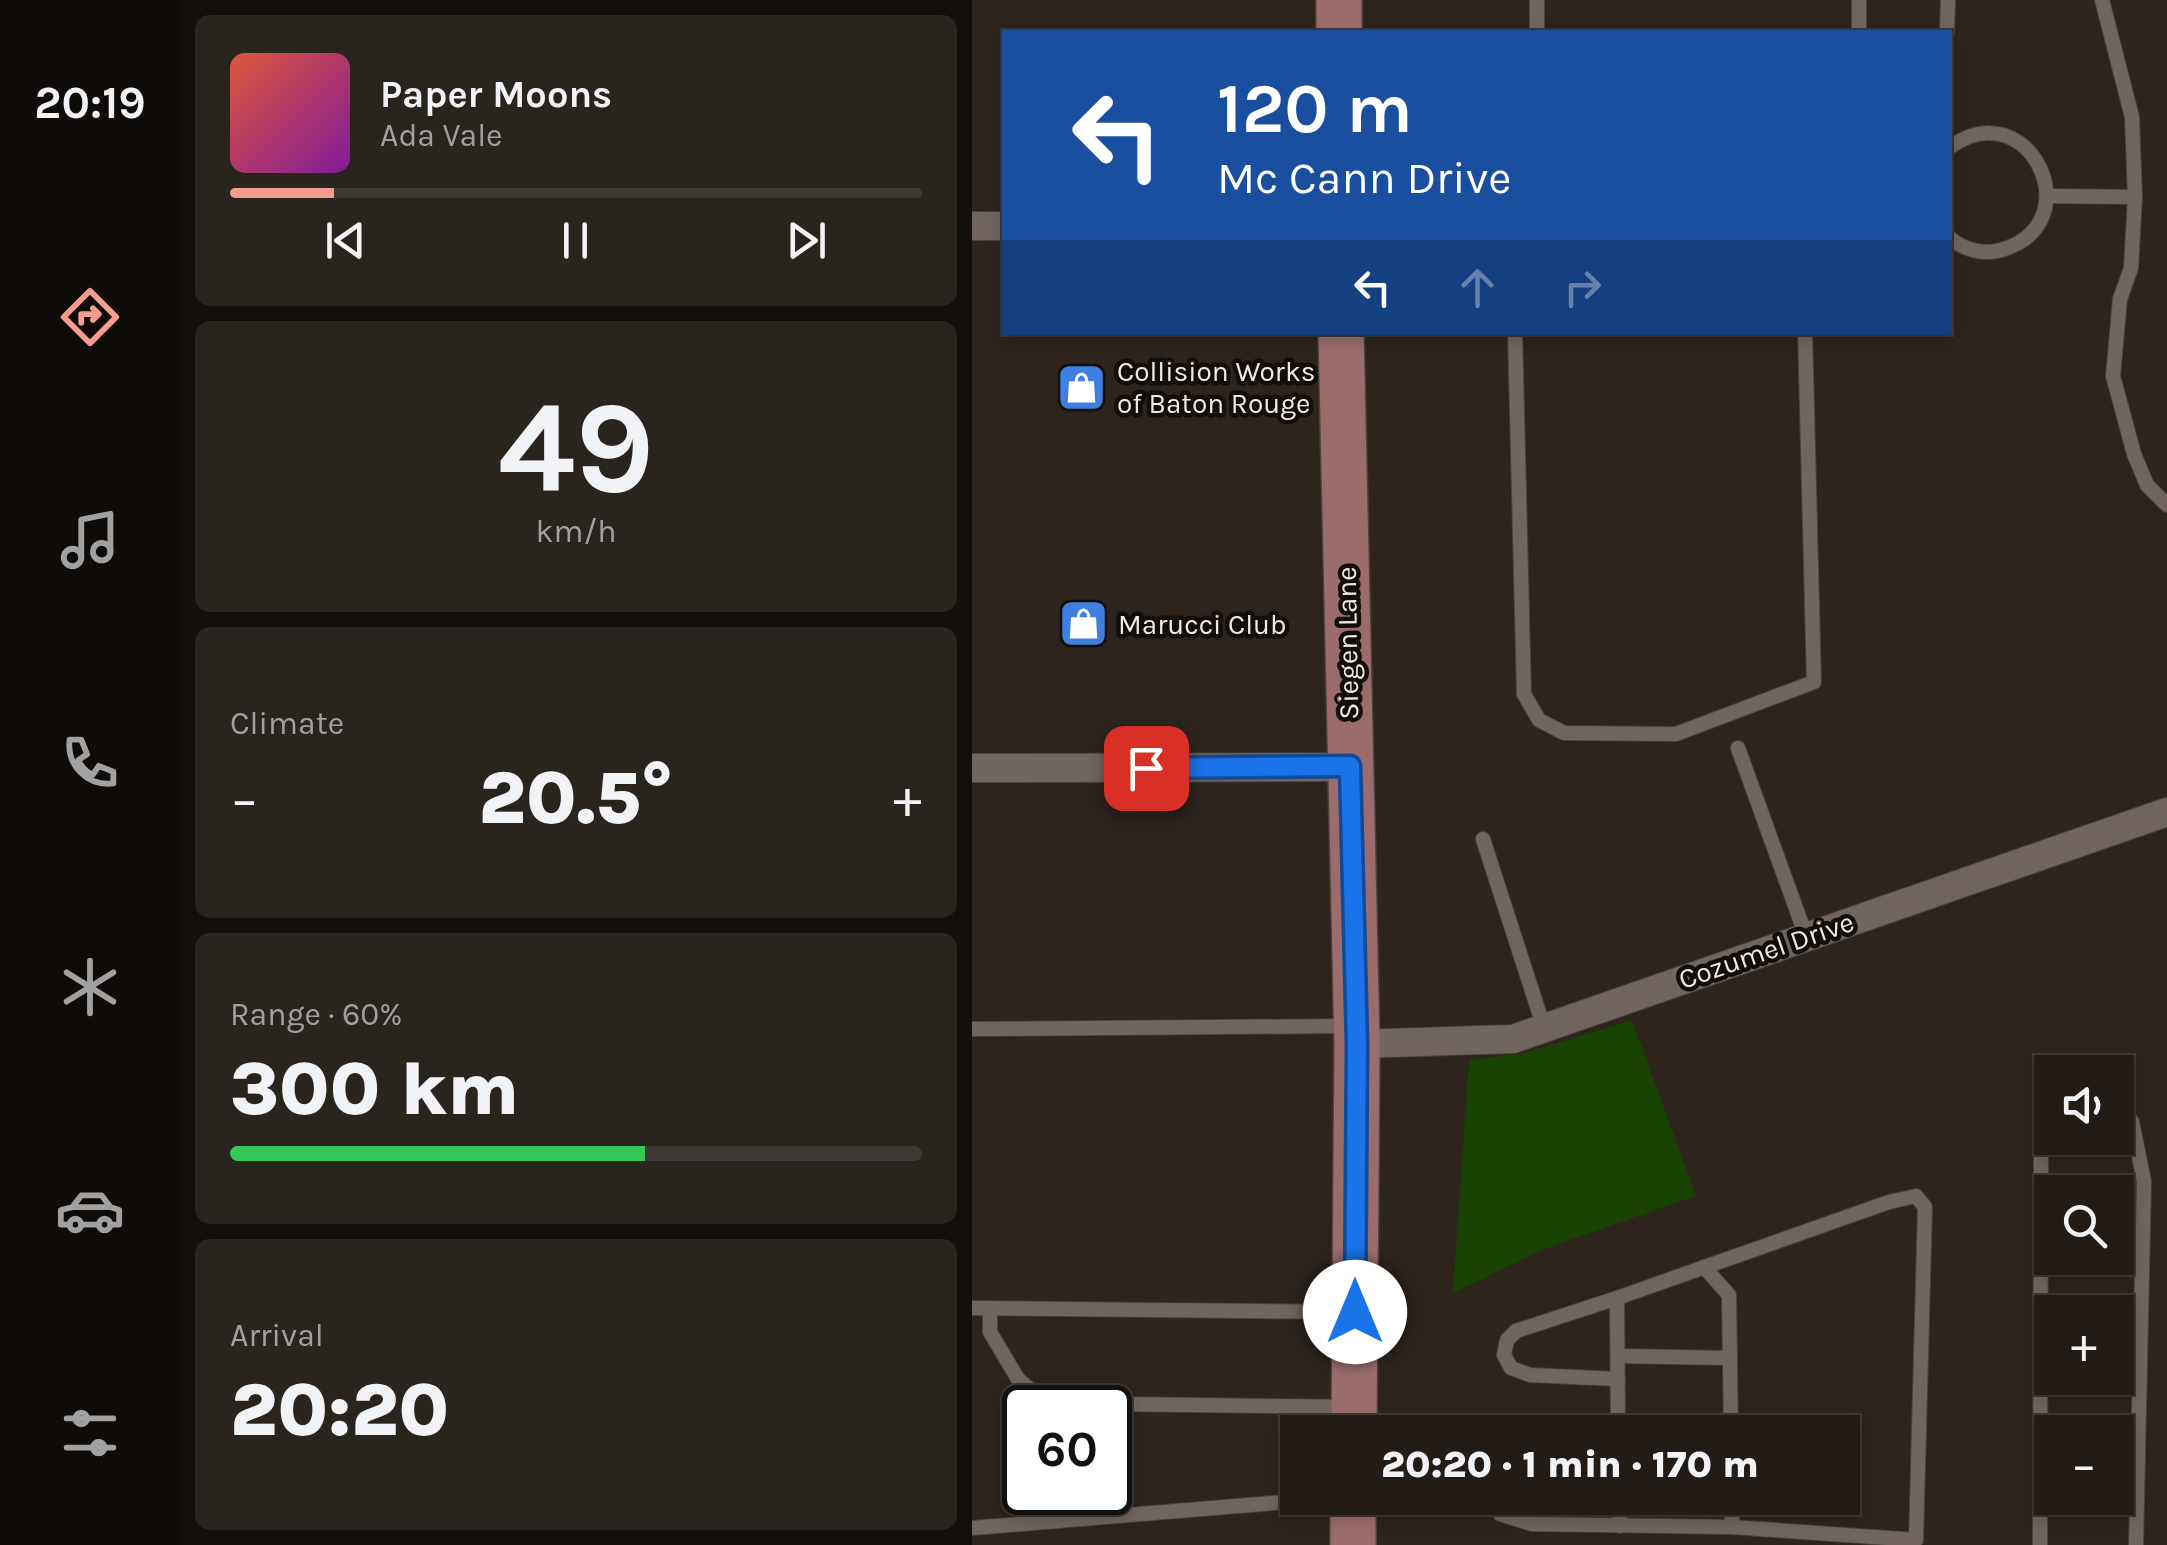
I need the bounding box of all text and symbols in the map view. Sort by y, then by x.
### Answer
text: 120 m [1217,68,1413,150]
icon: left [1052,70,1182,200]
text: Paper Moons [380,72,612,117]
text: 20:19 [34,77,146,129]
text: Ada Vale [380,117,503,154]
text: Mc Cann Drive [1217,152,1511,204]
icon: previous [318,213,373,268]
icon: pause [548,213,603,268]
icon: next [779,213,834,268]
icon: left [1345,260,1400,315]
icon: ahead [1450,260,1505,315]
icon: right [1555,260,1610,315]
icon: directions [55,282,125,352]
place label: Collision Works of Baton Rouge [1117,355,1315,420]
shop icon: Collision Works of Baton Rouge [1056,361,1108,413]
text: 49 [498,372,654,524]
icon: music [55,505,125,575]
text: km/h [535,513,617,550]
street label: Siegen Lane [1330,566,1365,720]
shop icon: Marucci Club [1057,598,1109,650]
place label: Marucci Club [1118,608,1287,641]
text: Climate [230,705,344,742]
pin [1104,726,1189,811]
icon: phone [55,728,125,798]
icon: arrive [1119,741,1174,796]
text: 20.5° [479,754,673,842]
text: − [230,767,259,831]
text: + [893,767,922,831]
street label: Cozumel Drive [1674,905,1858,996]
icon: climate [55,952,125,1022]
text: Range · 60% [230,996,402,1033]
text: 300 km [230,1045,519,1133]
map controls [2034,1055,2134,1515]
button: sound [2034,1055,2134,1155]
icon: car [55,1175,125,1245]
button: search [2034,1175,2134,1275]
position arrow [1303,1260,1407,1364]
button: + [2034,1295,2134,1395]
text: Arrival [230,1317,324,1354]
text: 20:20 [230,1366,449,1454]
speed limit sign: 60 [1002,1385,1132,1515]
icon: filters [55,1398,125,1468]
button: − [2034,1415,2134,1515]
text: 20:20 · 1 min · 170 m [1381,1442,1759,1487]

